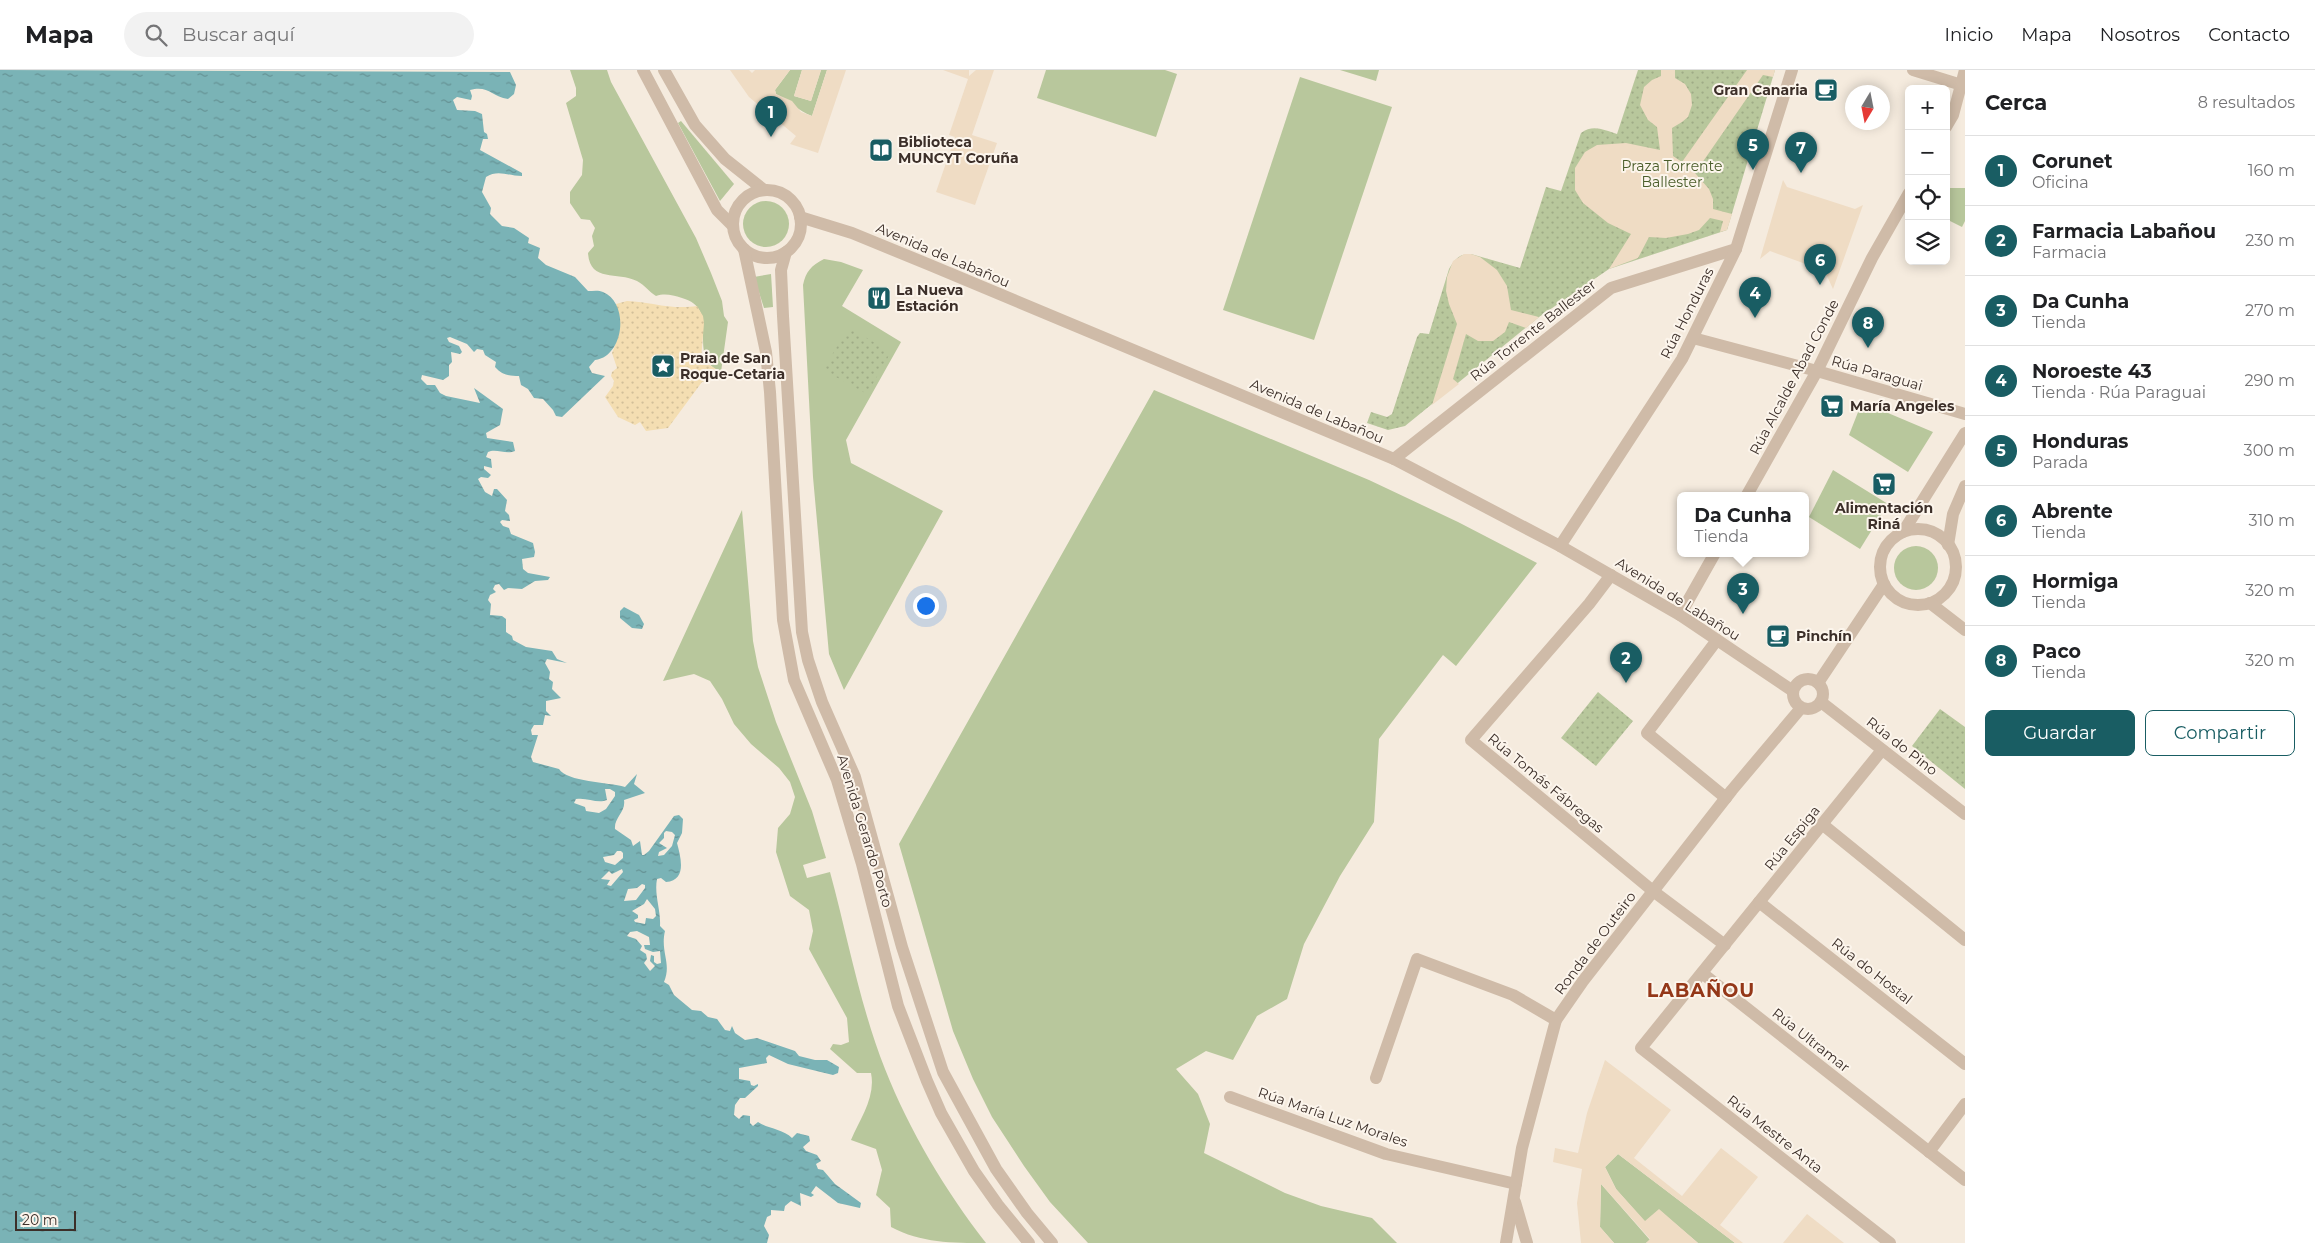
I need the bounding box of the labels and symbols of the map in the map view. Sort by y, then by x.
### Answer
cafe icon: Gran Canaria [1813,77,1839,103]
place label: Gran Canaria [1714,81,1808,99]
north arrow [1845,85,1890,130]
pin: 1 [755,96,787,137]
pin: 5 [1737,129,1769,170]
pin: 7 [1785,132,1817,173]
place label: Biblioteca MUNCYT Coruña [898,133,1019,167]
library icon: Biblioteca MUNCYT Coruña [868,137,894,163]
park label: Praza Torrente Ballester [1622,157,1722,191]
street label: Avenida de Labañou [873,219,1013,291]
pin: 6 [1804,244,1836,285]
street label: Rúa Honduras [1656,264,1718,362]
street label: Rúa Torrente Ballester [1466,275,1600,385]
pin: 4 [1739,277,1771,318]
place label: La Nueva Estación [896,281,963,315]
restaurant icon: La Nueva Estación [866,285,892,311]
street label: Rúa Alcalde Abad Conde [1745,296,1843,458]
pin: 8 [1852,307,1884,348]
place label: Praia de San Roque-Cetaria [680,349,785,383]
street label: Rúa Paraguai [1829,351,1925,395]
place icon: Praia de San Roque-Cetaria [650,353,676,379]
street label: Avenida de Labañou [1247,375,1387,447]
supermarket icon: María Angeles [1819,393,1845,419]
place label: María Angeles [1850,397,1955,415]
supermarket icon: Alimentación Riná [1871,471,1897,497]
place label: Alimentación Riná [1834,499,1933,533]
street label: Avenida de Labañou [1612,553,1744,645]
pin: 3 [1727,573,1759,614]
your location [913,593,939,619]
cafe icon: Pinchín [1765,623,1791,649]
place label: Pinchín [1796,627,1852,645]
pin: 2 [1610,642,1642,683]
street label: Rúa do Pino [1863,713,1941,780]
street label: Rúa Tomás Fábregas [1484,729,1608,837]
street label: Avenida Gerardo Porto [833,752,897,910]
street label: Rúa Espiga [1760,802,1824,874]
street label: Ronda de Outeiro [1550,888,1640,998]
street label: Rúa do Hostal [1828,934,1916,1008]
district label: LABAÑOU [1647,979,1755,1002]
street label: Rúa Ultramar [1768,1004,1854,1076]
street label: Rúa María Luz Morales [1256,1083,1410,1151]
street label: Rúa Mestre Anta [1724,1091,1826,1177]
scale bar [15,1208,76,1231]

